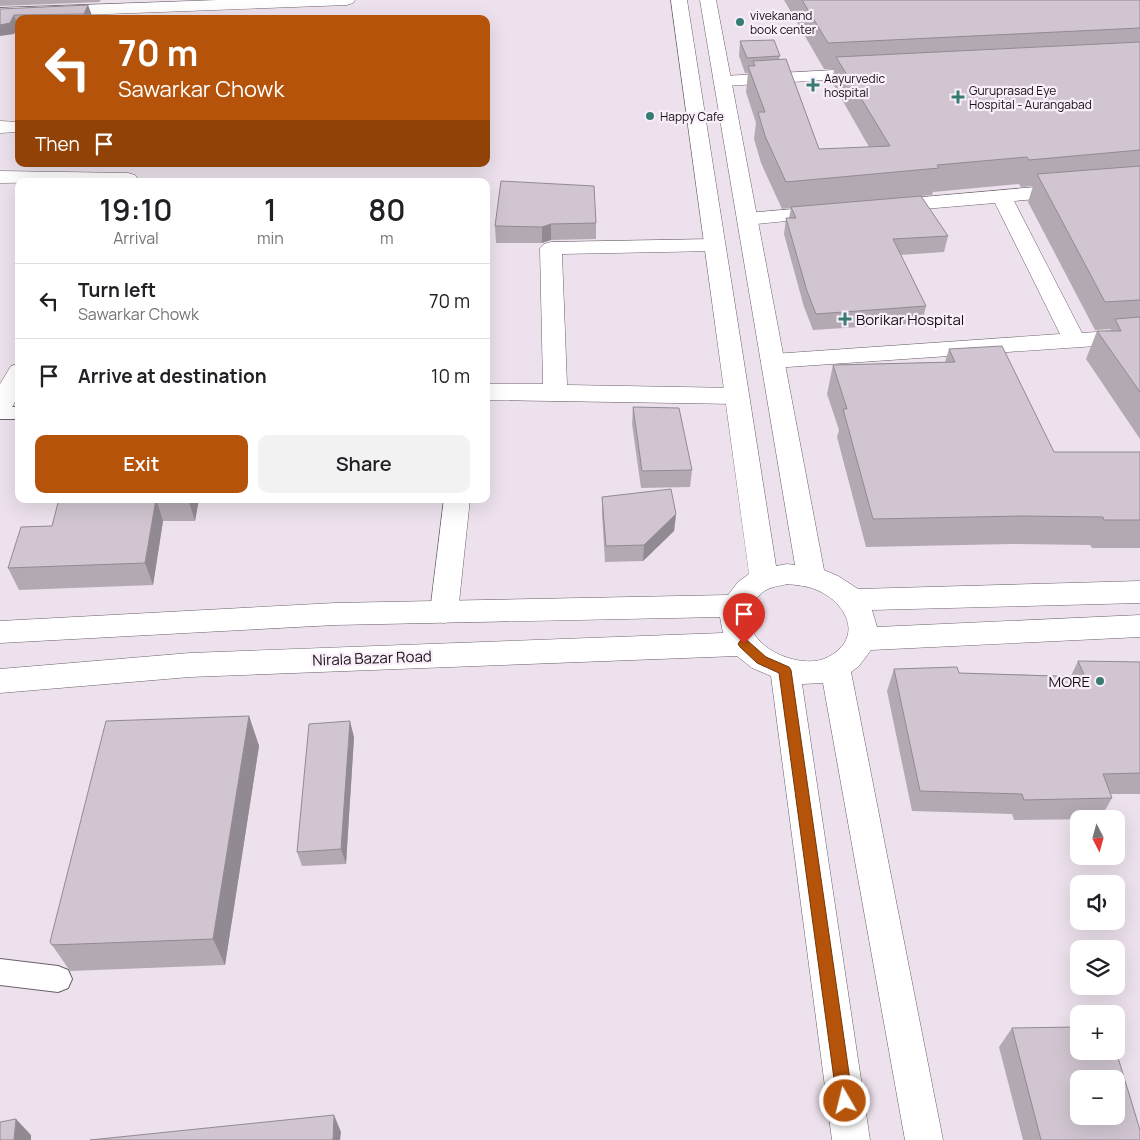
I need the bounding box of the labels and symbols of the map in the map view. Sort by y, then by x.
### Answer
place label: vivekanand book center [750,7,817,38]
marker: vivekanand book center [734,16,746,28]
place label: Aayurvedic hospital [824,70,885,101]
marker: Aayurvedic hospital [806,78,820,92]
place label: Guruprasad Eye Hospital - Aurangabad [969,82,1092,113]
marker: Guruprasad Eye Hospital - Aurangabad [951,90,965,104]
place label: Happy Cafe [660,108,724,125]
marker: Happy Cafe [644,110,656,122]
place label: Borikar Hospital [856,309,964,330]
marker: Borikar Hospital [838,312,852,326]
pin [723,593,765,644]
street label: Nirala Bazar Road [312,645,432,671]
place label: MORE [1049,671,1090,692]
marker: MORE [1094,675,1106,687]
north arrow [1070,810,1125,865]
position arrow [818,1074,870,1126]

